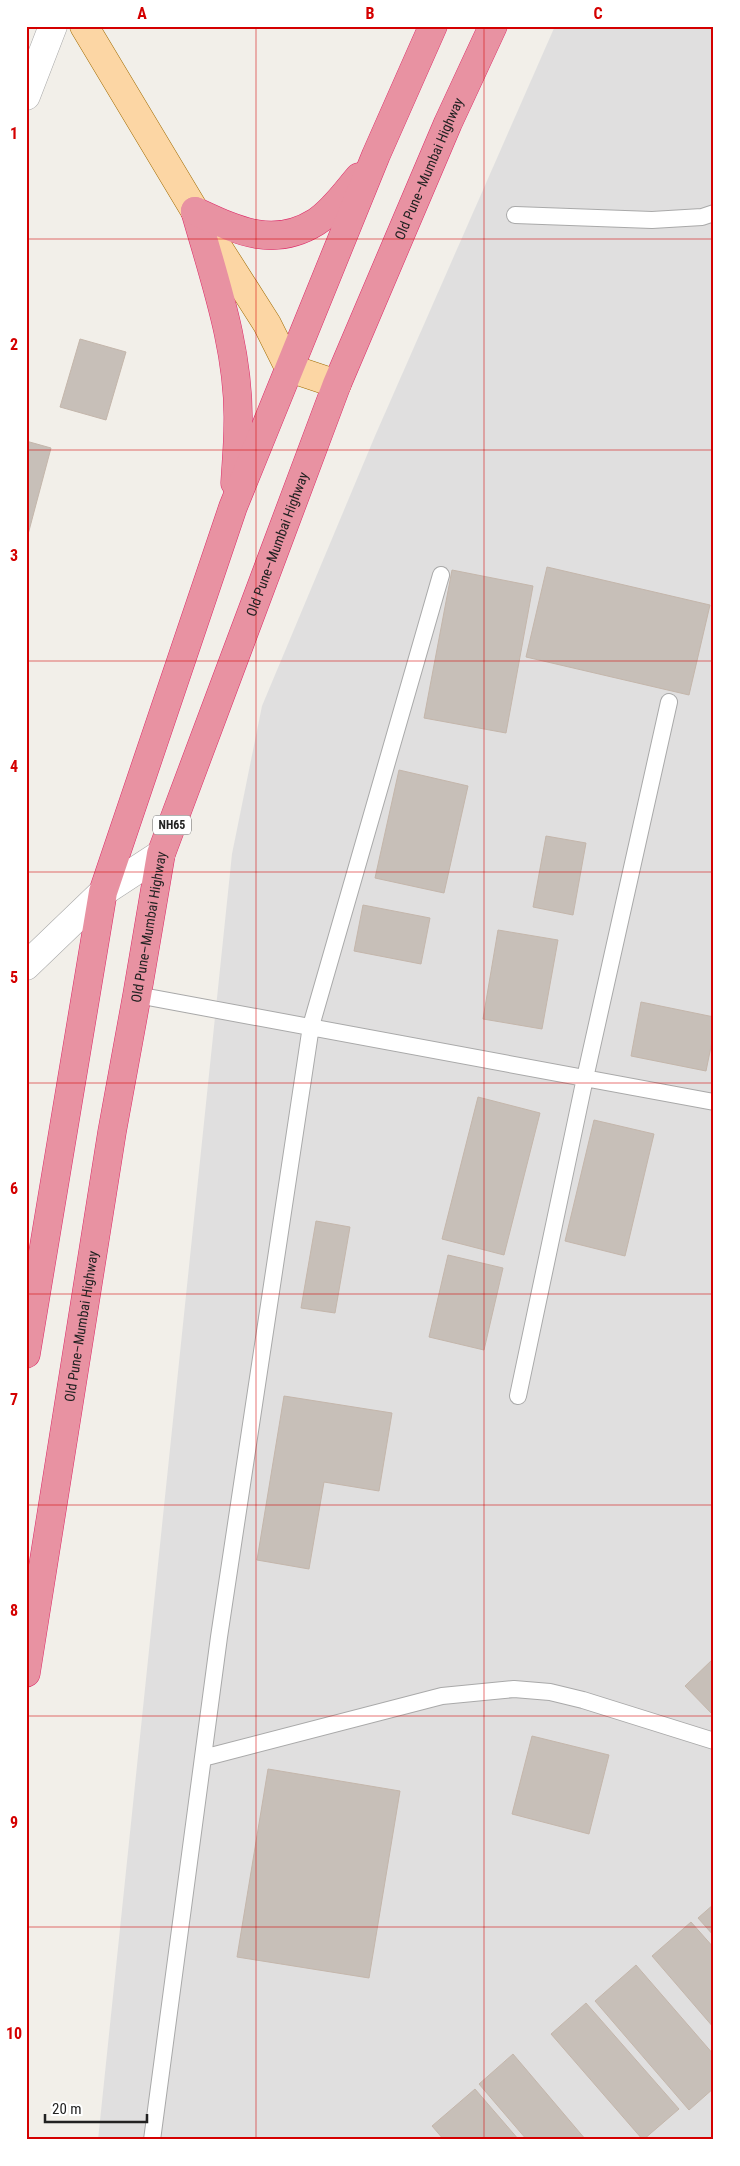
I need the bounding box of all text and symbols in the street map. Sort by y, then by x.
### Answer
text: A [137,4,147,23]
text: B [366,4,375,23]
text: C [593,4,603,23]
street label: Old Pune–Mumbai Highway [391,95,467,242]
text: 1 [10,124,18,143]
text: 2 [10,335,18,354]
street label: Old Pune–Mumbai Highway [243,470,311,618]
text: 3 [10,546,18,565]
text: 4 [10,757,18,776]
road number: NH65 [153,816,191,834]
street label: Old Pune–Mumbai Highway [128,850,169,1004]
text: 5 [10,968,18,987]
text: 6 [10,1179,18,1198]
street label: Old Pune–Mumbai Highway [61,1249,101,1403]
text: 7 [10,1390,18,1409]
text: 8 [10,1601,18,1620]
text: 9 [10,1813,18,1832]
text: 10 [6,2024,22,2043]
scale bar [45,2091,148,2123]
text: 20 m [52,2100,82,2118]

